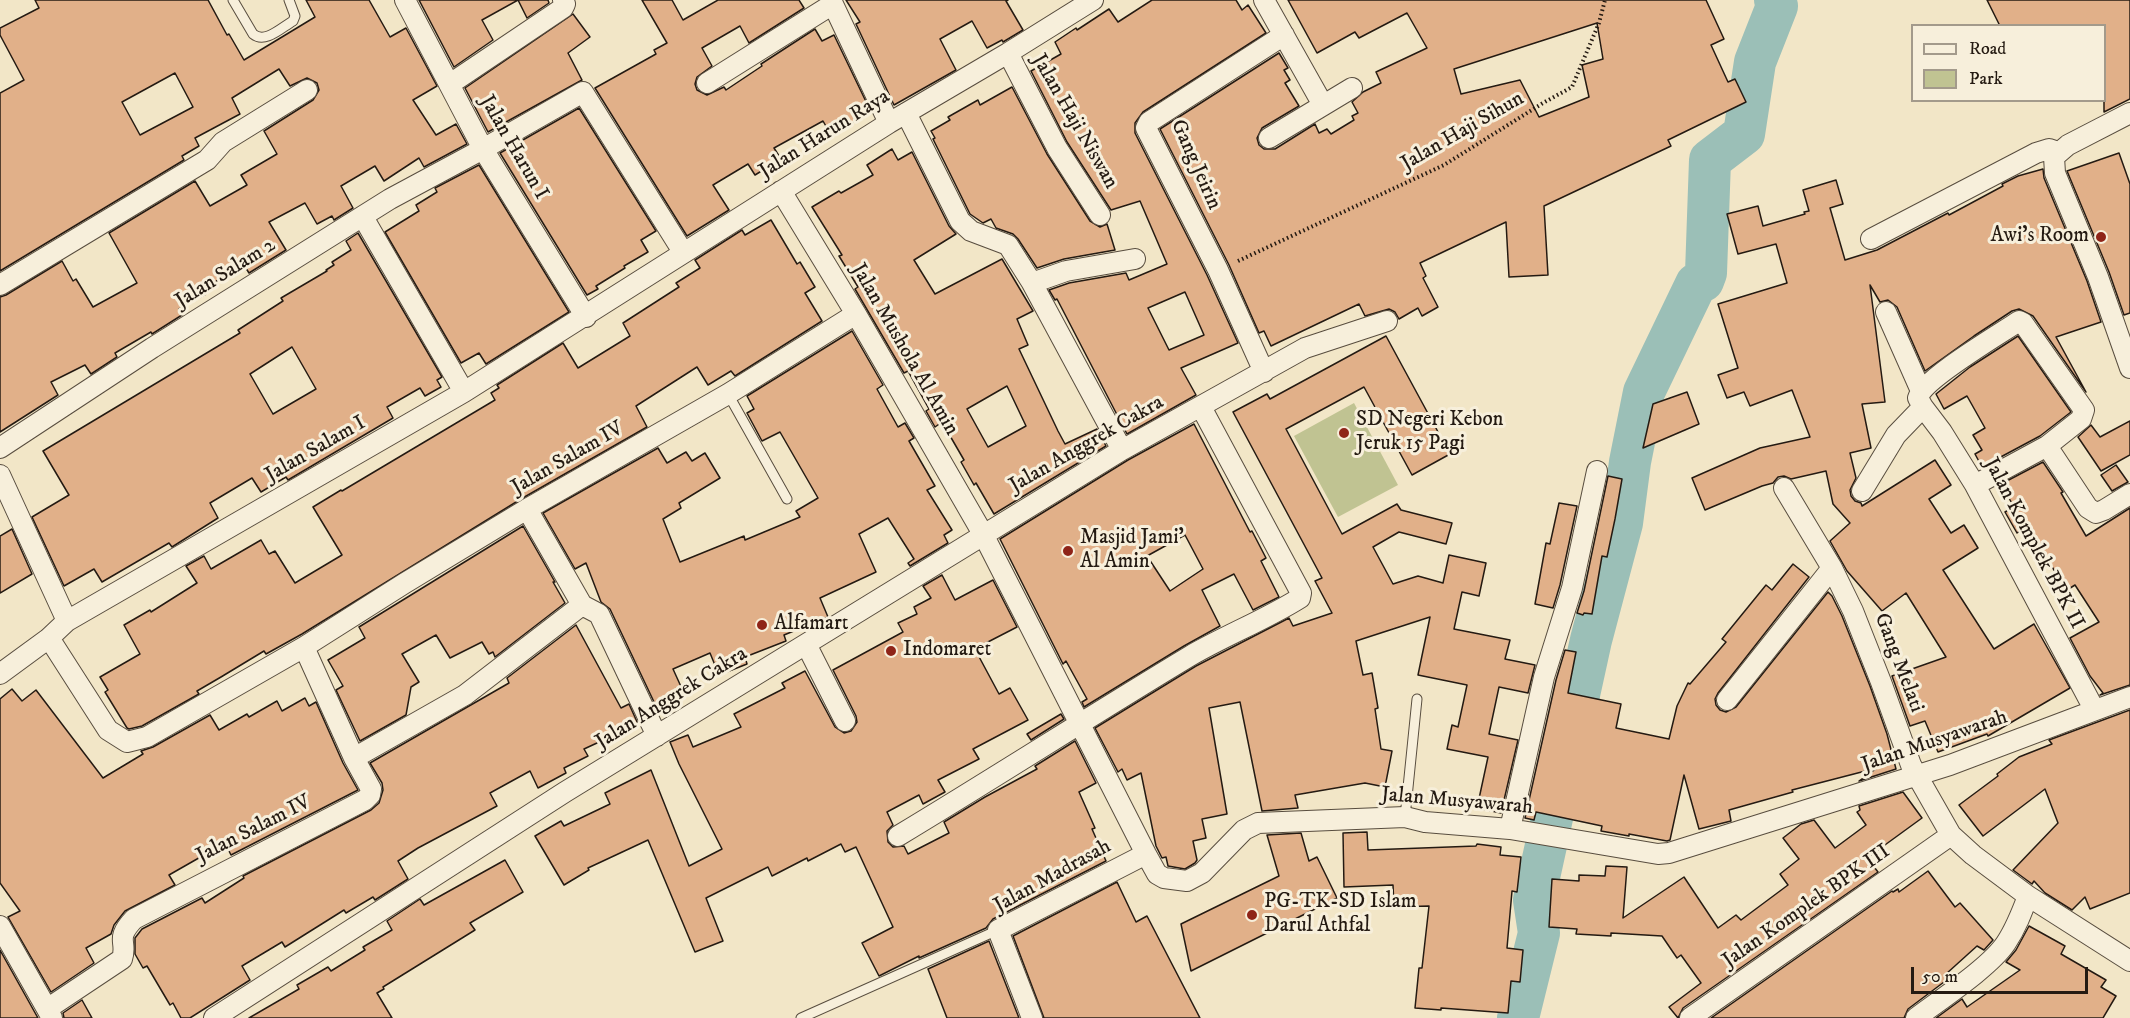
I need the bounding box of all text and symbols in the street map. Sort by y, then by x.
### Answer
legend [1911,24,2106,102]
text: Road [1969,38,2006,60]
street label: Jalan Haji Niswan [1025,50,1123,194]
text: Park [1969,68,2003,90]
street label: Jalan Harun Raya [755,85,895,185]
street label: Jalan Haji Sihun [1397,87,1529,177]
street label: Jalan Harun I [473,91,553,205]
street label: Gang Jeirin [1164,116,1226,214]
place label: Awi's Room [1990,224,2089,250]
marker: Awi's Room [2094,230,2108,244]
street label: Jalan Salam 2 [171,233,281,315]
street label: Jalan Mushola Al Amin [845,260,963,440]
street label: Jalan Anggrek Cakra [1005,391,1169,499]
place label: SD Negeri Kebon Jeruk 15 Pagi [1356,408,1504,458]
street label: Jalan Salam I [261,411,371,489]
street label: Jalan Salam IV [508,417,628,501]
marker: SD Negeri Kebon Jeruk 15 Pagi [1337,426,1351,440]
street label: Jalan Komplek BPK II [1977,454,2089,634]
place label: Masjid Jami' Al Amin [1080,526,1184,576]
marker: Masjid Jami' Al Amin [1061,544,1075,558]
street label: Gang Melati [1868,610,1928,716]
place label: Alfamart [774,612,849,638]
marker: Alfamart [755,618,769,632]
place label: Indomaret [903,638,991,664]
street label: Jalan Anggrek Cakra [592,642,752,756]
marker: Indomaret [884,644,898,658]
street label: Jalan Musyawarah [1859,705,2011,779]
street label: Jalan Musyawarah [1380,783,1534,821]
street label: Jalan Salam IV [193,790,315,870]
street label: Jalan Madrasah [990,835,1116,919]
street label: Jalan Komplek BPK III [1718,840,1896,974]
place label: PG-TK-SD Islam Darul Athfal [1264,890,1416,940]
marker: PG-TK-SD Islam Darul Athfal [1245,908,1259,922]
scale bar [1914,955,2091,993]
text: 50 m [1922,966,1958,988]

